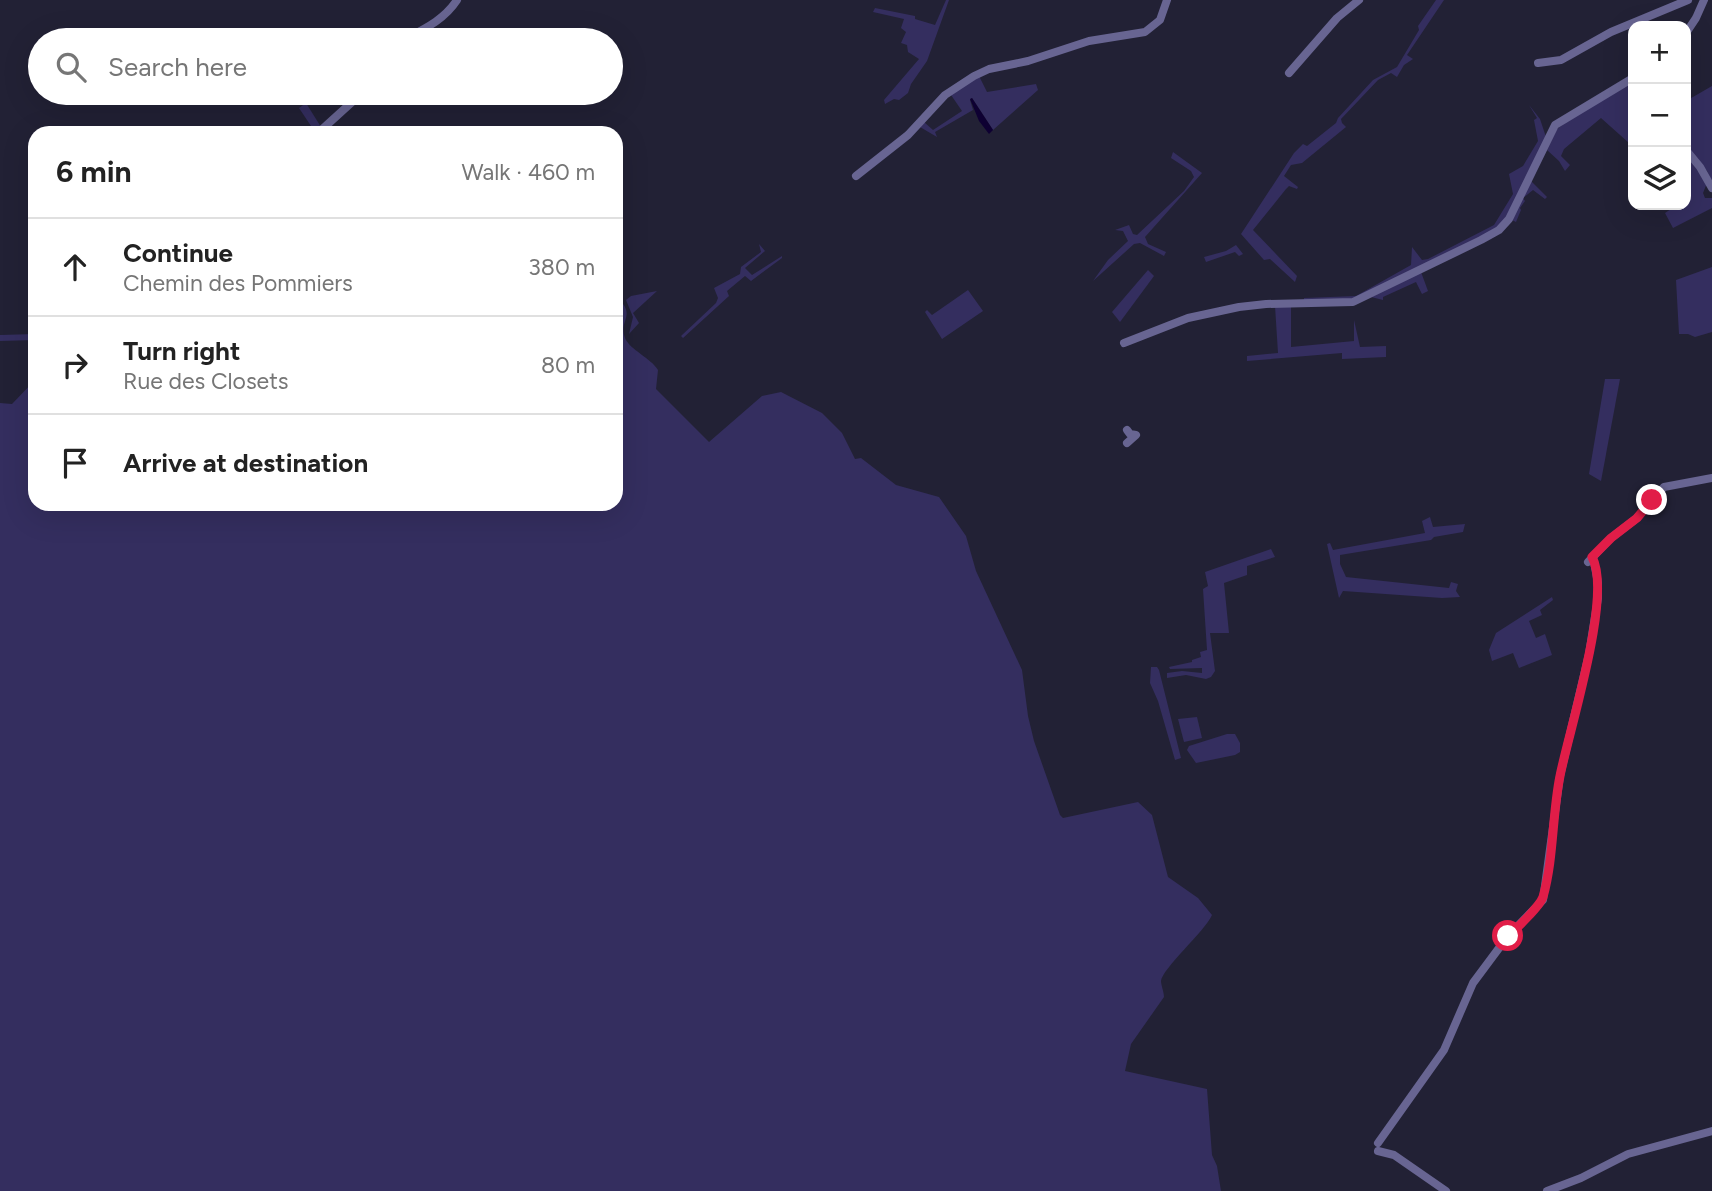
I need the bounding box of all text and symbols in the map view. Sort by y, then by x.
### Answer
map controls [1628,21,1691,210]
button: + [1628,21,1691,84]
search box [28,28,623,105]
icon: search [52,48,90,86]
text: Search here [108,51,247,83]
button: − [1628,84,1691,147]
button: layers [1628,147,1691,210]
text: 6 min [56,153,132,190]
text: Walk · 460 m [461,158,595,186]
text: Continue [123,237,233,269]
icon: ahead [56,248,94,286]
text: 380 m [528,253,595,281]
text: Chemin des Pommiers [123,269,353,297]
text: Turn right [123,335,240,367]
icon: right [56,346,94,384]
text: 80 m [541,351,595,379]
text: Rue des Closets [123,367,289,395]
icon: arrive [56,444,94,482]
text: Arrive at destination [123,447,368,479]
route end [1636,484,1667,515]
route start [1492,920,1523,951]

